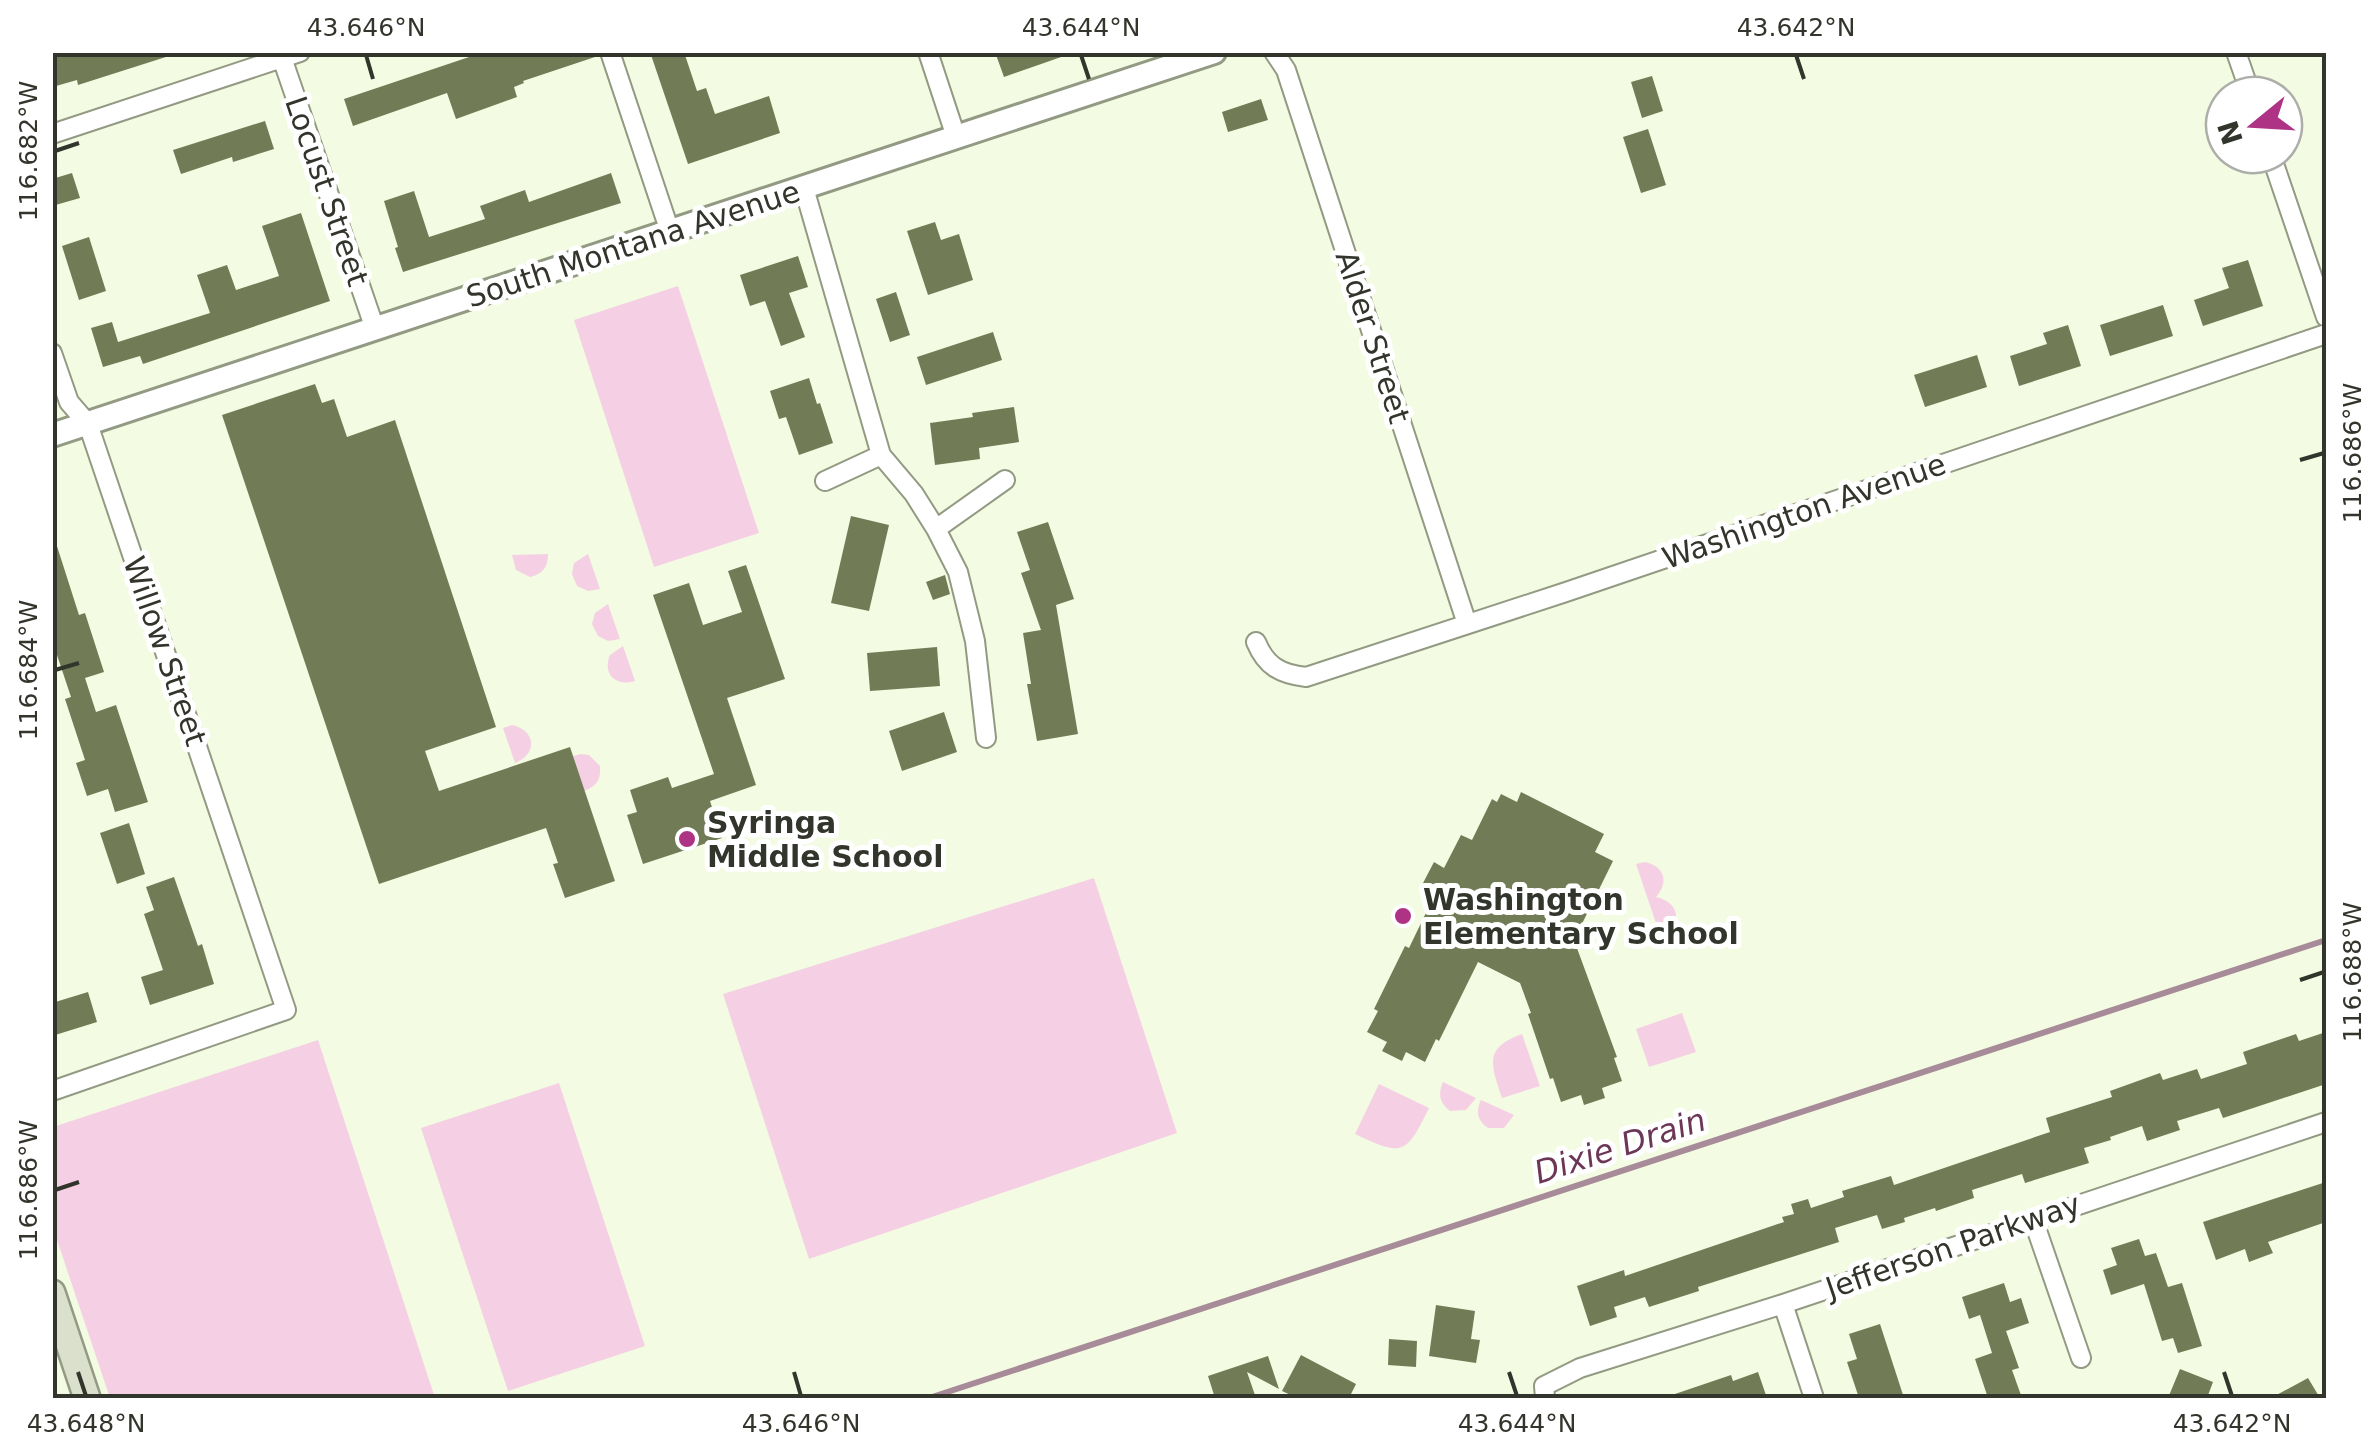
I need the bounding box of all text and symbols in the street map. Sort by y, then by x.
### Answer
text: 43.646°N [307,13,425,42]
text: 43.644°N [1022,13,1140,42]
text: 43.642°N [1737,13,1855,42]
north arrow [2204,75,2304,175]
text: 116.682°W [14,81,43,221]
street label: Locust Street [278,92,376,291]
text: N [2211,116,2250,149]
street label: South Montana Avenue [462,174,804,314]
street label: Alder Street [1329,246,1417,428]
text: 116.686°W [2338,383,2367,523]
street label: Washington Avenue [1658,446,1950,576]
street label: Willow Street [116,552,214,750]
text: 116.684°W [14,600,43,740]
place label: Syringa Middle School [707,805,943,874]
marker: Syringa Middle School [676,828,698,850]
place label: Washington Elementary School [1423,882,1739,951]
text: 116.688°W [2338,902,2367,1042]
marker: Washington Elementary School [1392,905,1414,927]
water label: Dixie Drain [1530,1100,1710,1192]
text: 116.686°W [14,1120,43,1260]
street label: Jefferson Parkway [1819,1186,2085,1307]
text: 43.648°N [27,1409,145,1438]
text: 43.646°N [742,1409,860,1438]
text: 43.644°N [1458,1409,1576,1438]
text: 43.642°N [2173,1409,2291,1438]

